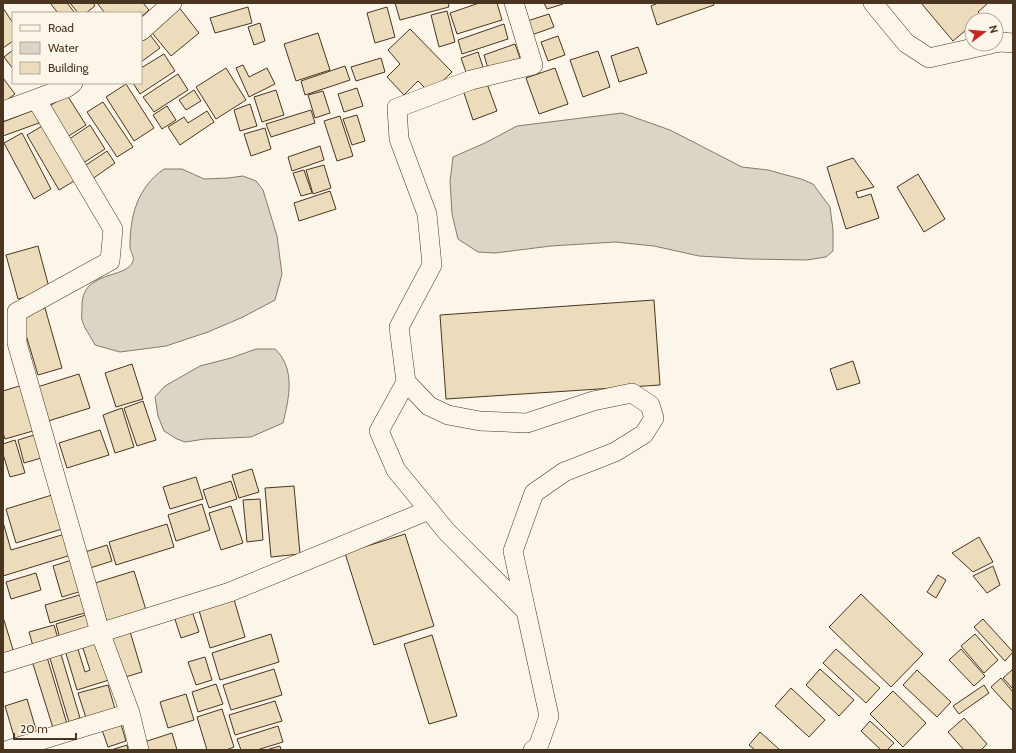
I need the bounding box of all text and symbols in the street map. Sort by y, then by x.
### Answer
legend [12,12,142,84]
north arrow [964,12,1004,52]
text: Road [48,20,74,35]
text: N [986,24,1001,35]
text: Water [48,40,79,55]
text: Building [48,60,90,75]
scale bar [14,715,76,741]
text: 20 m [20,721,48,736]

